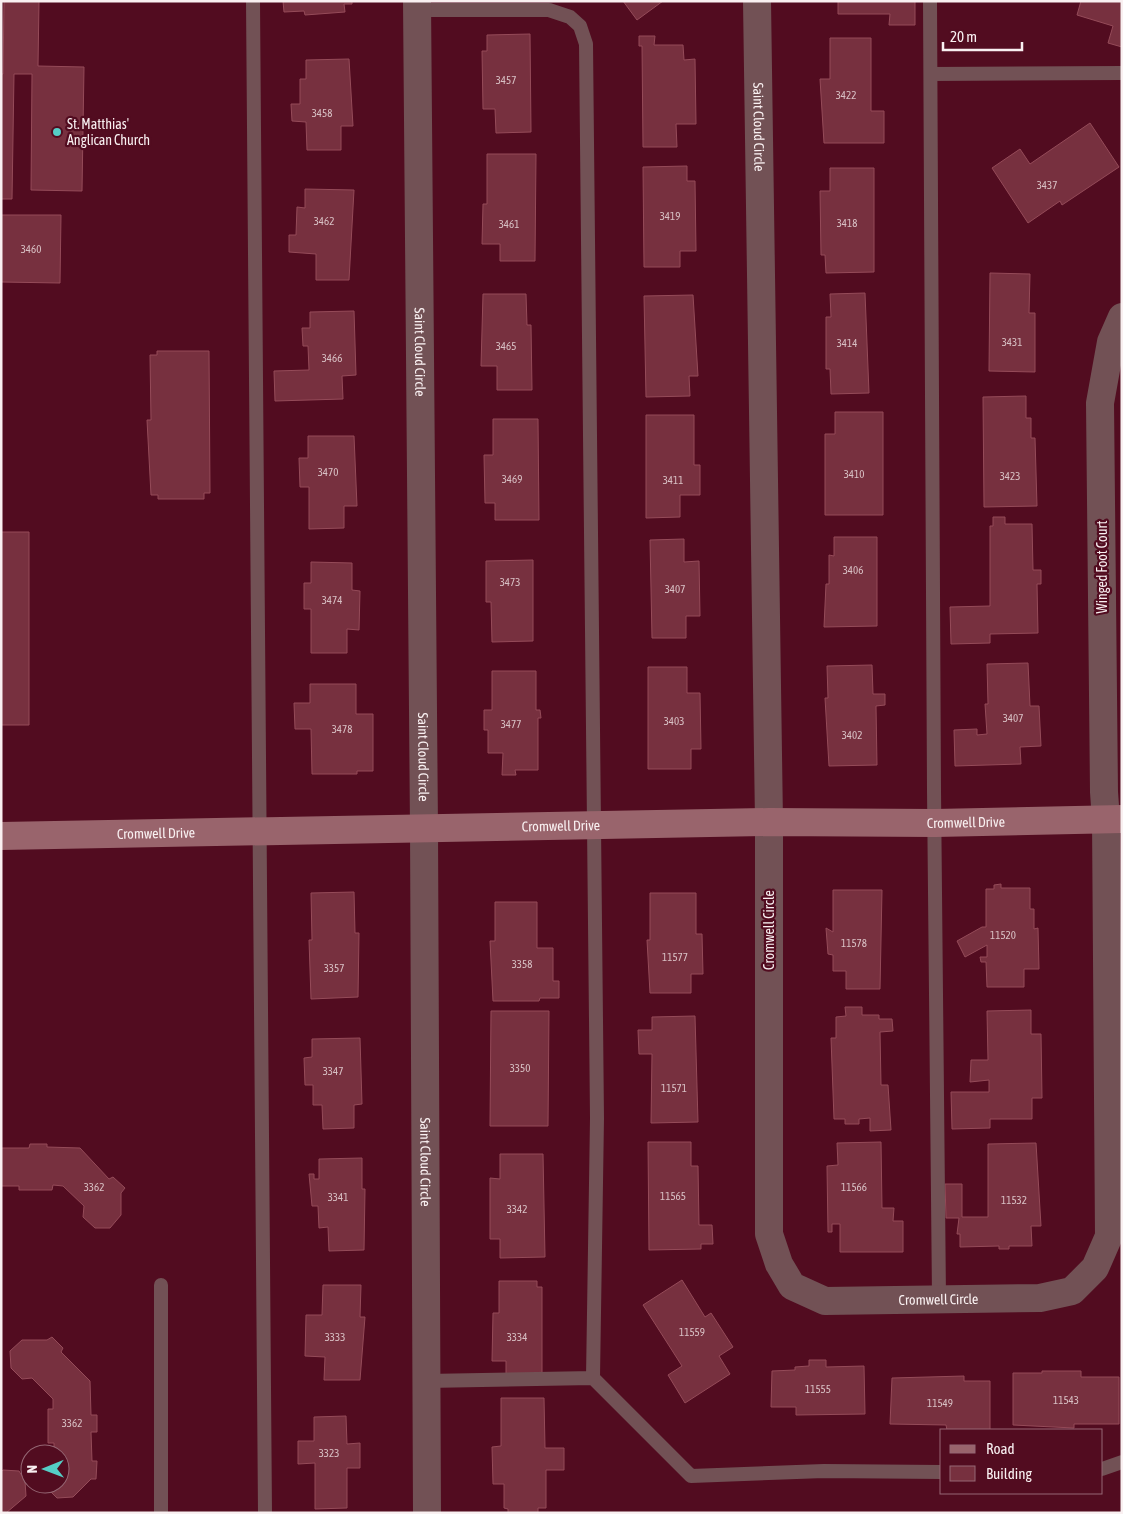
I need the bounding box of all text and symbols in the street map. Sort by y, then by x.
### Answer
scale bar [943,20,1022,52]
text: 20 m [950,28,977,45]
house number: 3457 [496,74,516,86]
street label: Saint Cloud Circle [750,82,767,172]
house number: 3422 [836,89,856,101]
house number: 3458 [312,107,332,119]
place label: St. Matthias' Anglican Church [67,116,150,148]
marker: St. Matthias' Anglican Church [51,126,63,138]
house number: 3437 [1037,179,1057,191]
house number: 3419 [660,210,680,222]
house number: 3462 [314,215,334,227]
house number: 3418 [837,217,857,229]
house number: 3461 [499,218,519,230]
house number: 3460 [21,243,41,255]
street label: Saint Cloud Circle [412,307,428,397]
house number: 3431 [1002,336,1022,348]
house number: 3414 [837,337,857,349]
house number: 3465 [496,340,516,352]
house number: 3466 [322,352,342,364]
house number: 3470 [318,466,338,478]
house number: 3410 [844,468,864,480]
house number: 3423 [1000,470,1020,482]
house number: 3469 [502,473,522,485]
house number: 3411 [663,474,683,486]
street label: Winged Foot Court [1094,521,1110,613]
house number: 3406 [843,564,863,576]
house number: 3473 [500,576,520,588]
house number: 3407 [665,583,685,595]
house number: 3474 [322,594,342,606]
street label: Saint Cloud Circle [415,712,432,802]
house number: 3407 [1003,712,1023,724]
house number: 3403 [664,715,684,727]
house number: 3477 [501,718,521,730]
house number: 3478 [332,723,352,735]
house number: 3402 [842,729,862,741]
street label: Cromwell Drive [927,814,1005,831]
street label: Cromwell Drive [522,817,600,835]
street label: Cromwell Drive [117,824,195,842]
street label: Cromwell Circle [761,890,777,970]
house number: 11520 [990,929,1016,941]
house number: 11578 [841,937,867,949]
house number: 11577 [662,951,688,963]
house number: 3358 [512,958,532,970]
house number: 3357 [324,962,344,974]
house number: 3350 [510,1062,530,1074]
house number: 3347 [323,1065,343,1077]
house number: 11571 [661,1082,687,1094]
street label: Saint Cloud Circle [417,1117,434,1207]
house number: 3362 [84,1181,104,1193]
house number: 11566 [841,1181,867,1193]
house number: 11565 [660,1190,686,1202]
house number: 3341 [328,1191,348,1203]
house number: 11532 [1001,1194,1027,1206]
house number: 3342 [507,1203,527,1215]
street label: Cromwell Circle [898,1291,979,1308]
house number: 11559 [679,1326,705,1338]
house number: 3333 [325,1331,345,1343]
house number: 3334 [507,1331,527,1343]
house number: 11555 [805,1383,831,1395]
house number: 11543 [1053,1394,1079,1406]
house number: 11549 [927,1397,953,1409]
house number: 3362 [62,1417,82,1429]
legend [940,1429,1103,1494]
text: Road [986,1440,1015,1457]
north arrow [20,1444,70,1494]
house number: 3323 [319,1447,339,1459]
text: N [24,1465,40,1473]
text: Building [986,1465,1032,1482]

